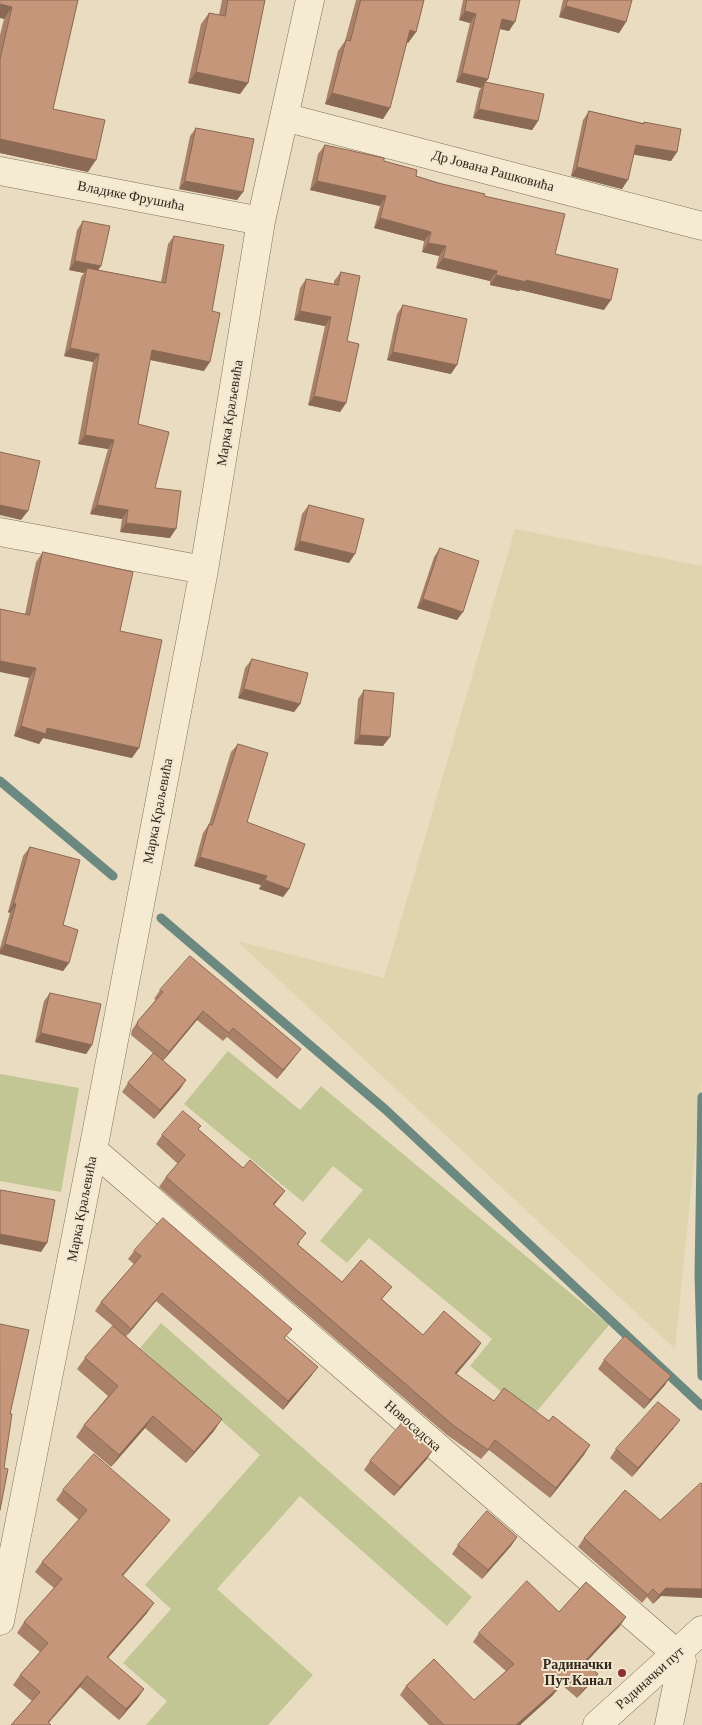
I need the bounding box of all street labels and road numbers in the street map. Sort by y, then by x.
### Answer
street label: Др Јована Рашковића [430,147,556,195]
street label: Владике Фрушића [76,177,186,215]
street label: Марка Краљевића [213,359,247,467]
street label: Марка Краљевића [140,757,176,865]
street label: Марка Краљевића [64,1155,100,1263]
street label: Новосадска [381,1397,445,1455]
street label: Радиначки пут [612,1643,688,1713]

